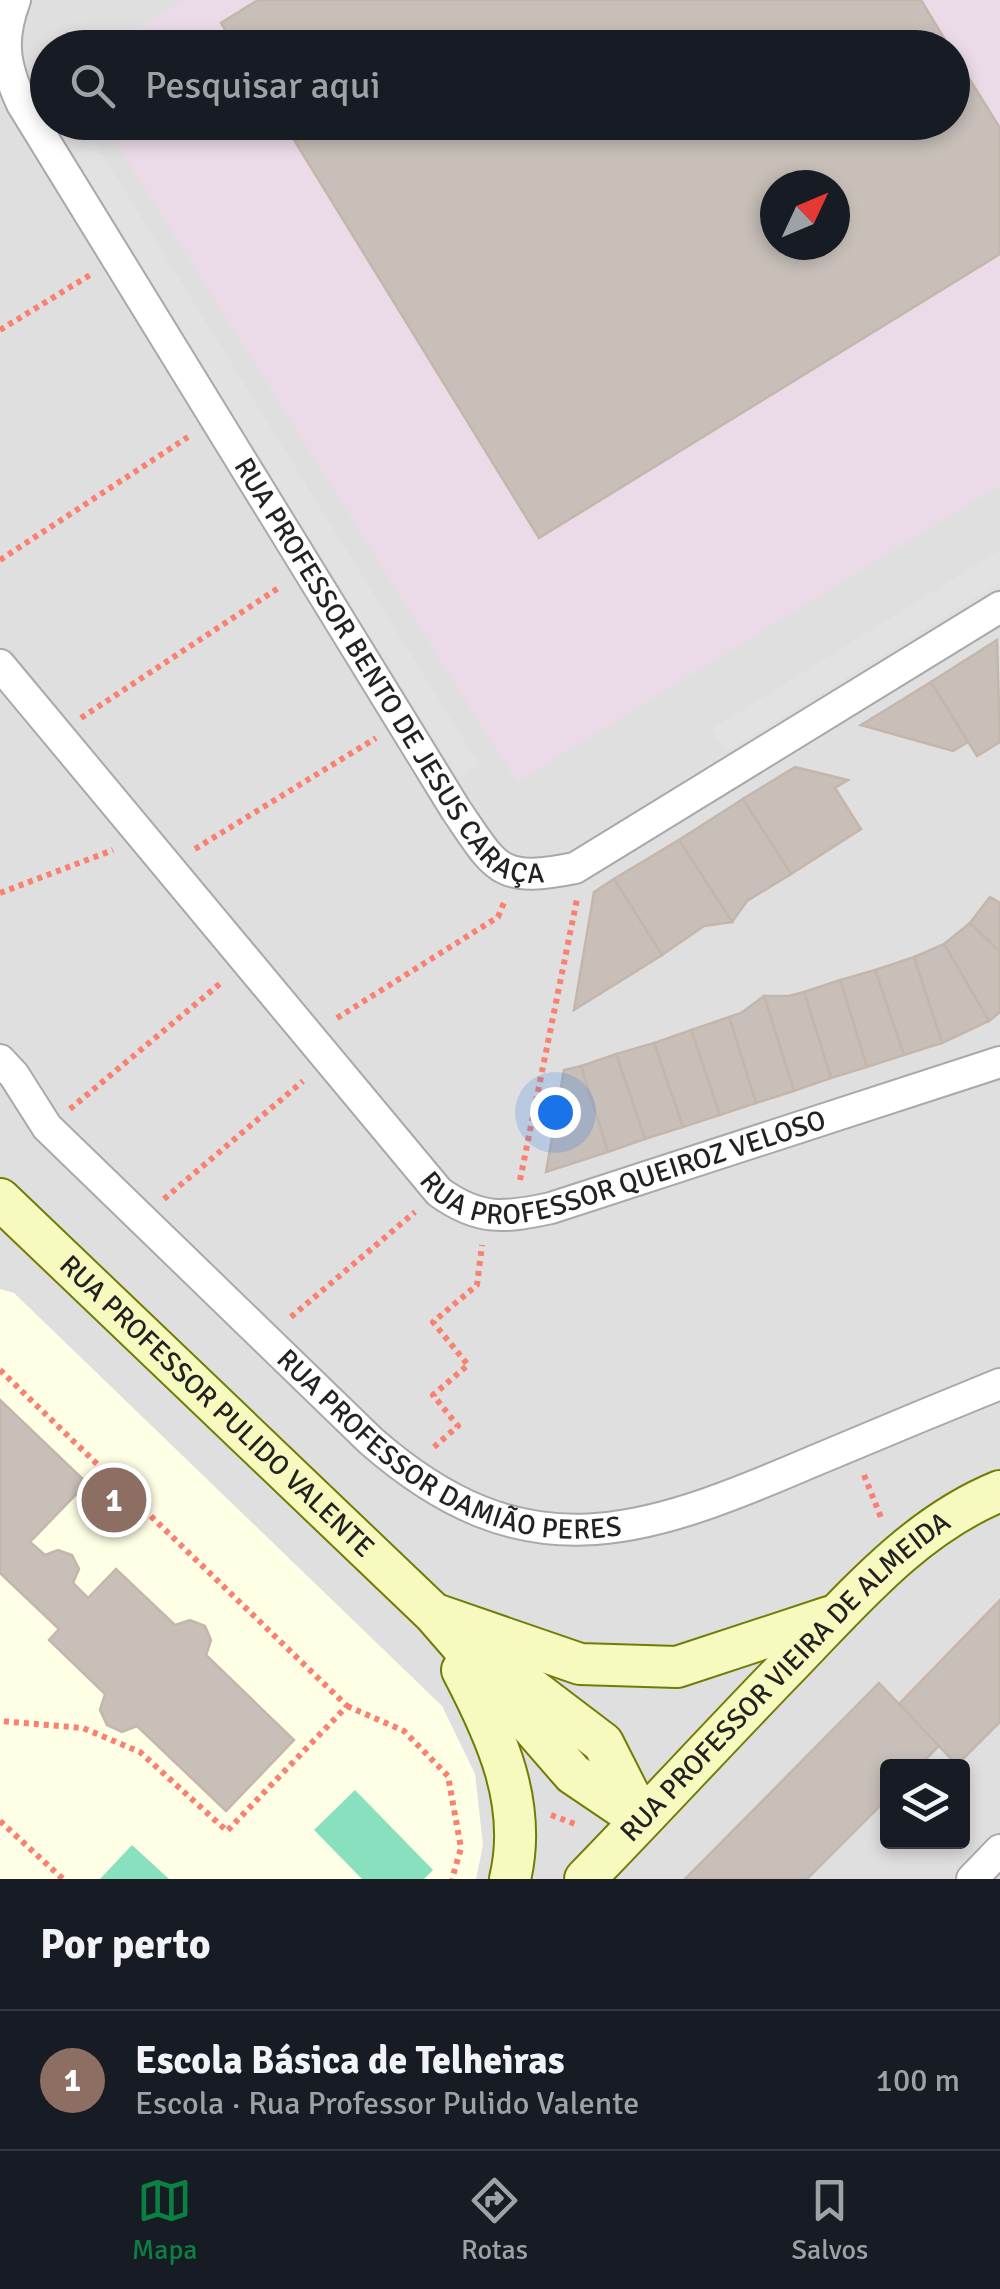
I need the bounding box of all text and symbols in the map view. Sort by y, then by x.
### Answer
search box [30,30,970,140]
icon: search [65,58,120,113]
text: Pesquisar aqui [145,62,381,109]
north arrow [760,170,850,260]
street label: RUA PROFESSOR BENTO DE JESUS CARAÇA [227,452,545,891]
your location [530,1087,581,1138]
street label: RUA PROFESSOR QUEIROZ VELOSO [412,1103,830,1232]
street label: RUA PROFESSOR PULIDO VALENTE [52,1248,381,1565]
street label: RUA PROFESSOR DAMIÃO PERES [270,1342,623,1547]
pin: 1 [82,1462,146,1538]
street label: RUA PROFESSOR VIEIRA DE ALMEIDA [613,1505,957,1849]
map controls [880,1759,970,1849]
button: layers [880,1759,970,1849]
text: Por perto [40,1919,211,1970]
text: Escola Básica de Telheiras [135,2037,565,2084]
text: 1 [64,2061,81,2100]
text: 100 m [876,2061,960,2100]
text: Escola · Rua Professor Pulido Valente [135,2084,639,2123]
tab: Mapa [132,2173,198,2267]
tab: Rotas [461,2173,528,2267]
tab: Salvos [791,2173,868,2267]

